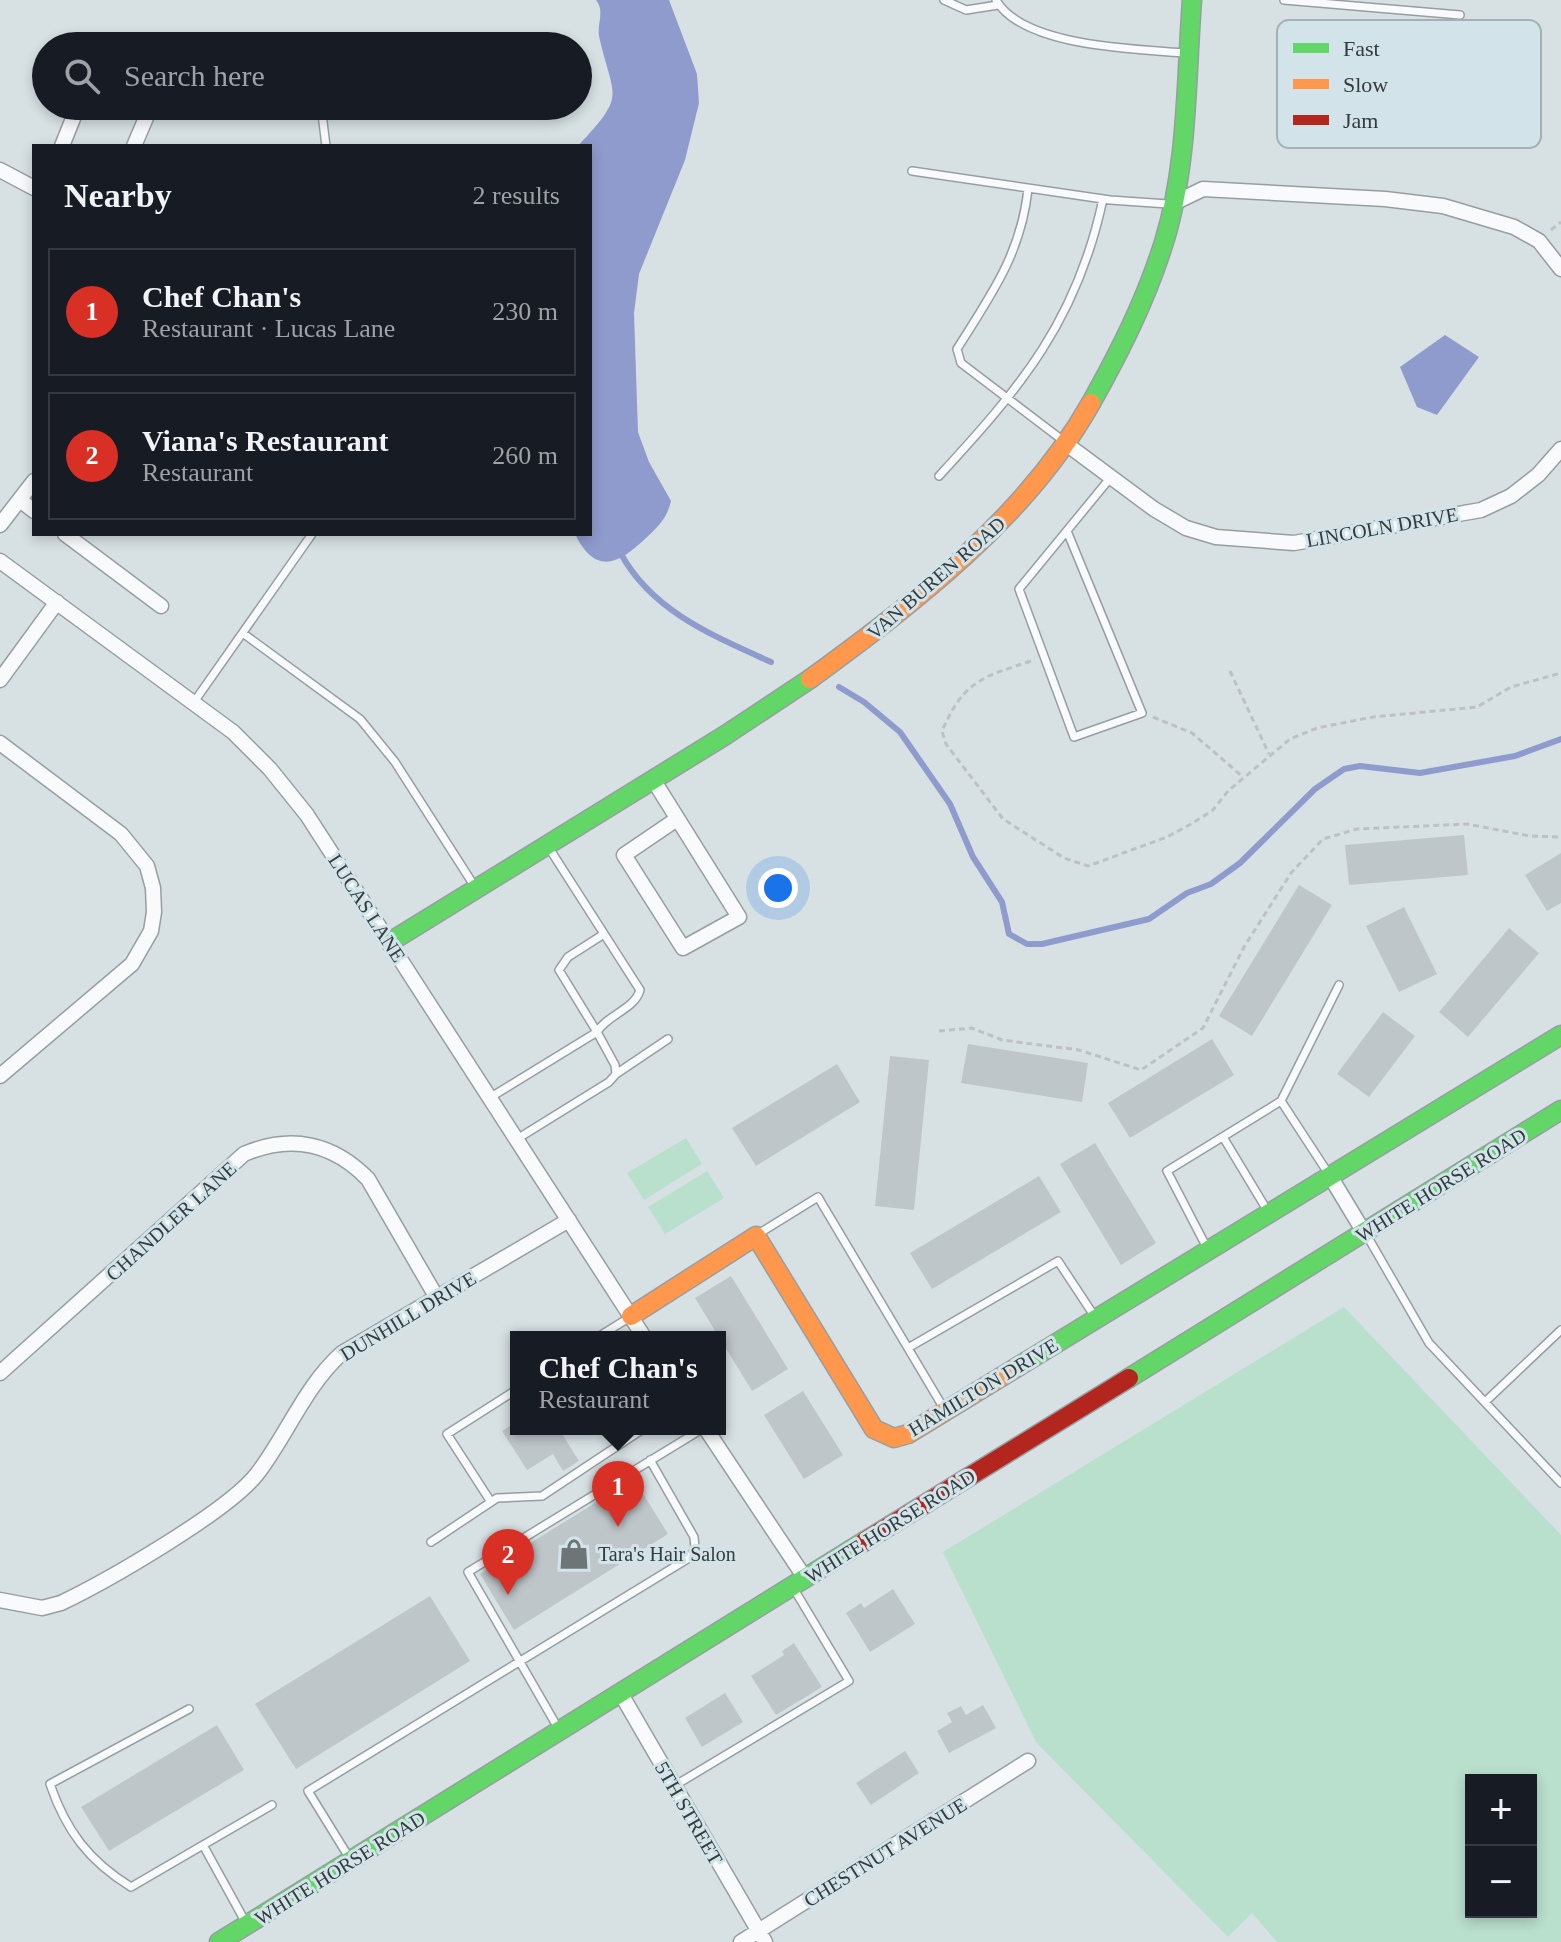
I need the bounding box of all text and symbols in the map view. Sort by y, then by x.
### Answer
legend [1277,20,1541,148]
search box [32,32,592,120]
text: Fast [1343,36,1380,61]
icon: search [60,54,104,98]
text: Search here [124,59,265,92]
text: Slow [1343,72,1388,97]
text: Jam [1343,108,1378,133]
text: Nearby [64,177,172,214]
text: 2 results [473,181,560,210]
text: Chef Chan's [142,280,301,313]
text: 1 [86,297,99,326]
text: 230 m [492,297,558,326]
text: Restaurant · Lucas Lane [142,314,395,343]
text: Viana's Restaurant [142,424,388,457]
text: 2 [86,441,99,470]
text: 260 m [492,441,558,470]
text: Restaurant [142,458,253,487]
street label: LINCOLN DRIVE [1304,503,1460,551]
street label: VAN BUREN ROAD [863,512,1009,644]
street label: LUCAS LANE [324,850,410,966]
your location [758,868,798,908]
street label: WHITE HORSE ROAD [1352,1124,1530,1246]
street label: CHANDLER LANE [102,1157,240,1285]
street label: DUNHILL DRIVE [336,1267,480,1365]
popup [510,1331,726,1435]
street label: HAMILTON DRIVE [904,1334,1062,1440]
text: Chef Chan's [538,1351,698,1384]
text: Restaurant [538,1385,650,1414]
pin: 1 [592,1461,644,1527]
street label: WHITE HORSE ROAD [801,1465,979,1587]
pin: 2 [482,1529,534,1595]
shop icon: Tara's Hair Salon [557,1537,591,1571]
place label: Tara's Hair Salon [598,1543,736,1565]
street label: 5TH STREET [651,1758,727,1868]
map controls [1465,1774,1537,1918]
button: + [1465,1774,1537,1846]
street label: CHESTNUT AVENUE [800,1793,970,1911]
street label: WHITE HORSE ROAD [251,1807,429,1929]
button: − [1465,1846,1537,1918]

